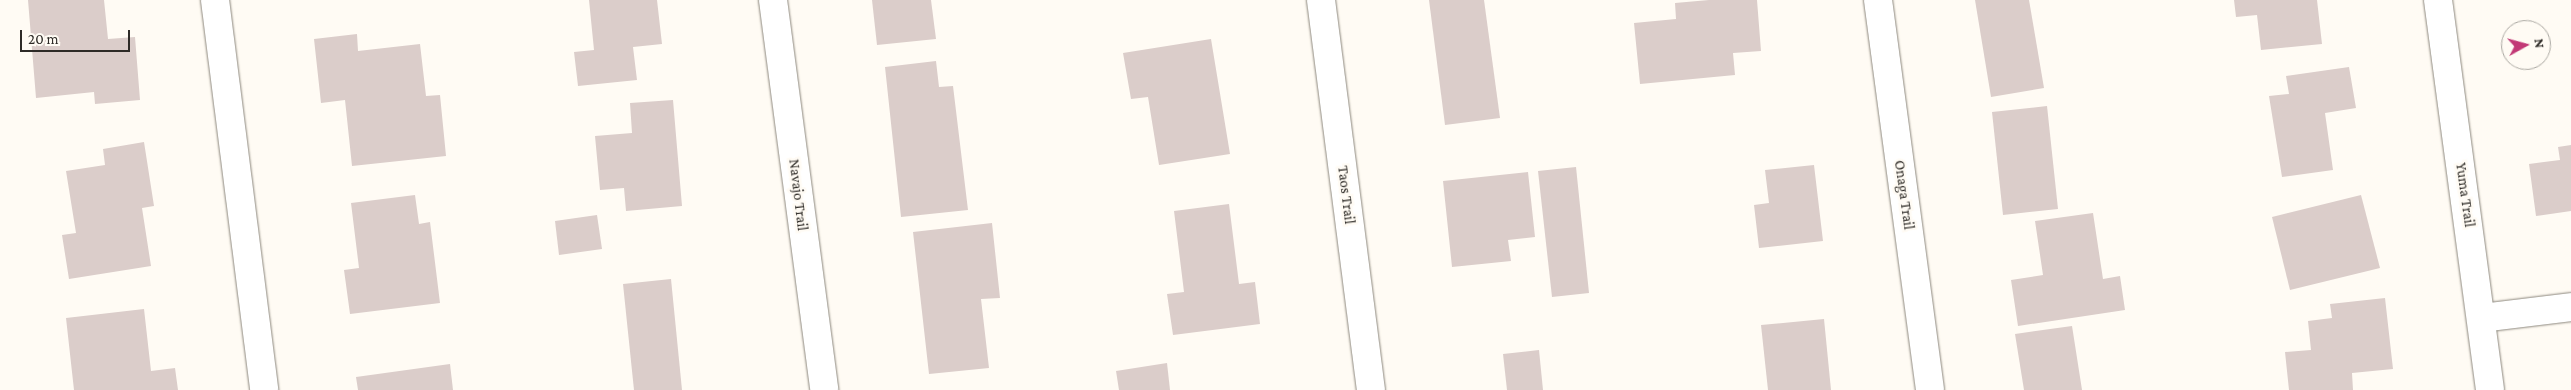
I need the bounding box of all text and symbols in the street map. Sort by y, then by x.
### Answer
scale bar [22,20,132,52]
north arrow [2501,20,2551,70]
text: 20 m [28,31,59,47]
text: N [2531,38,2548,49]
street label: Navajo Trail [785,158,811,232]
street label: Onaga Trail [1890,159,1918,231]
street label: Yuma Trail [2452,162,2478,228]
street label: Taos Trail [1333,165,1359,225]

